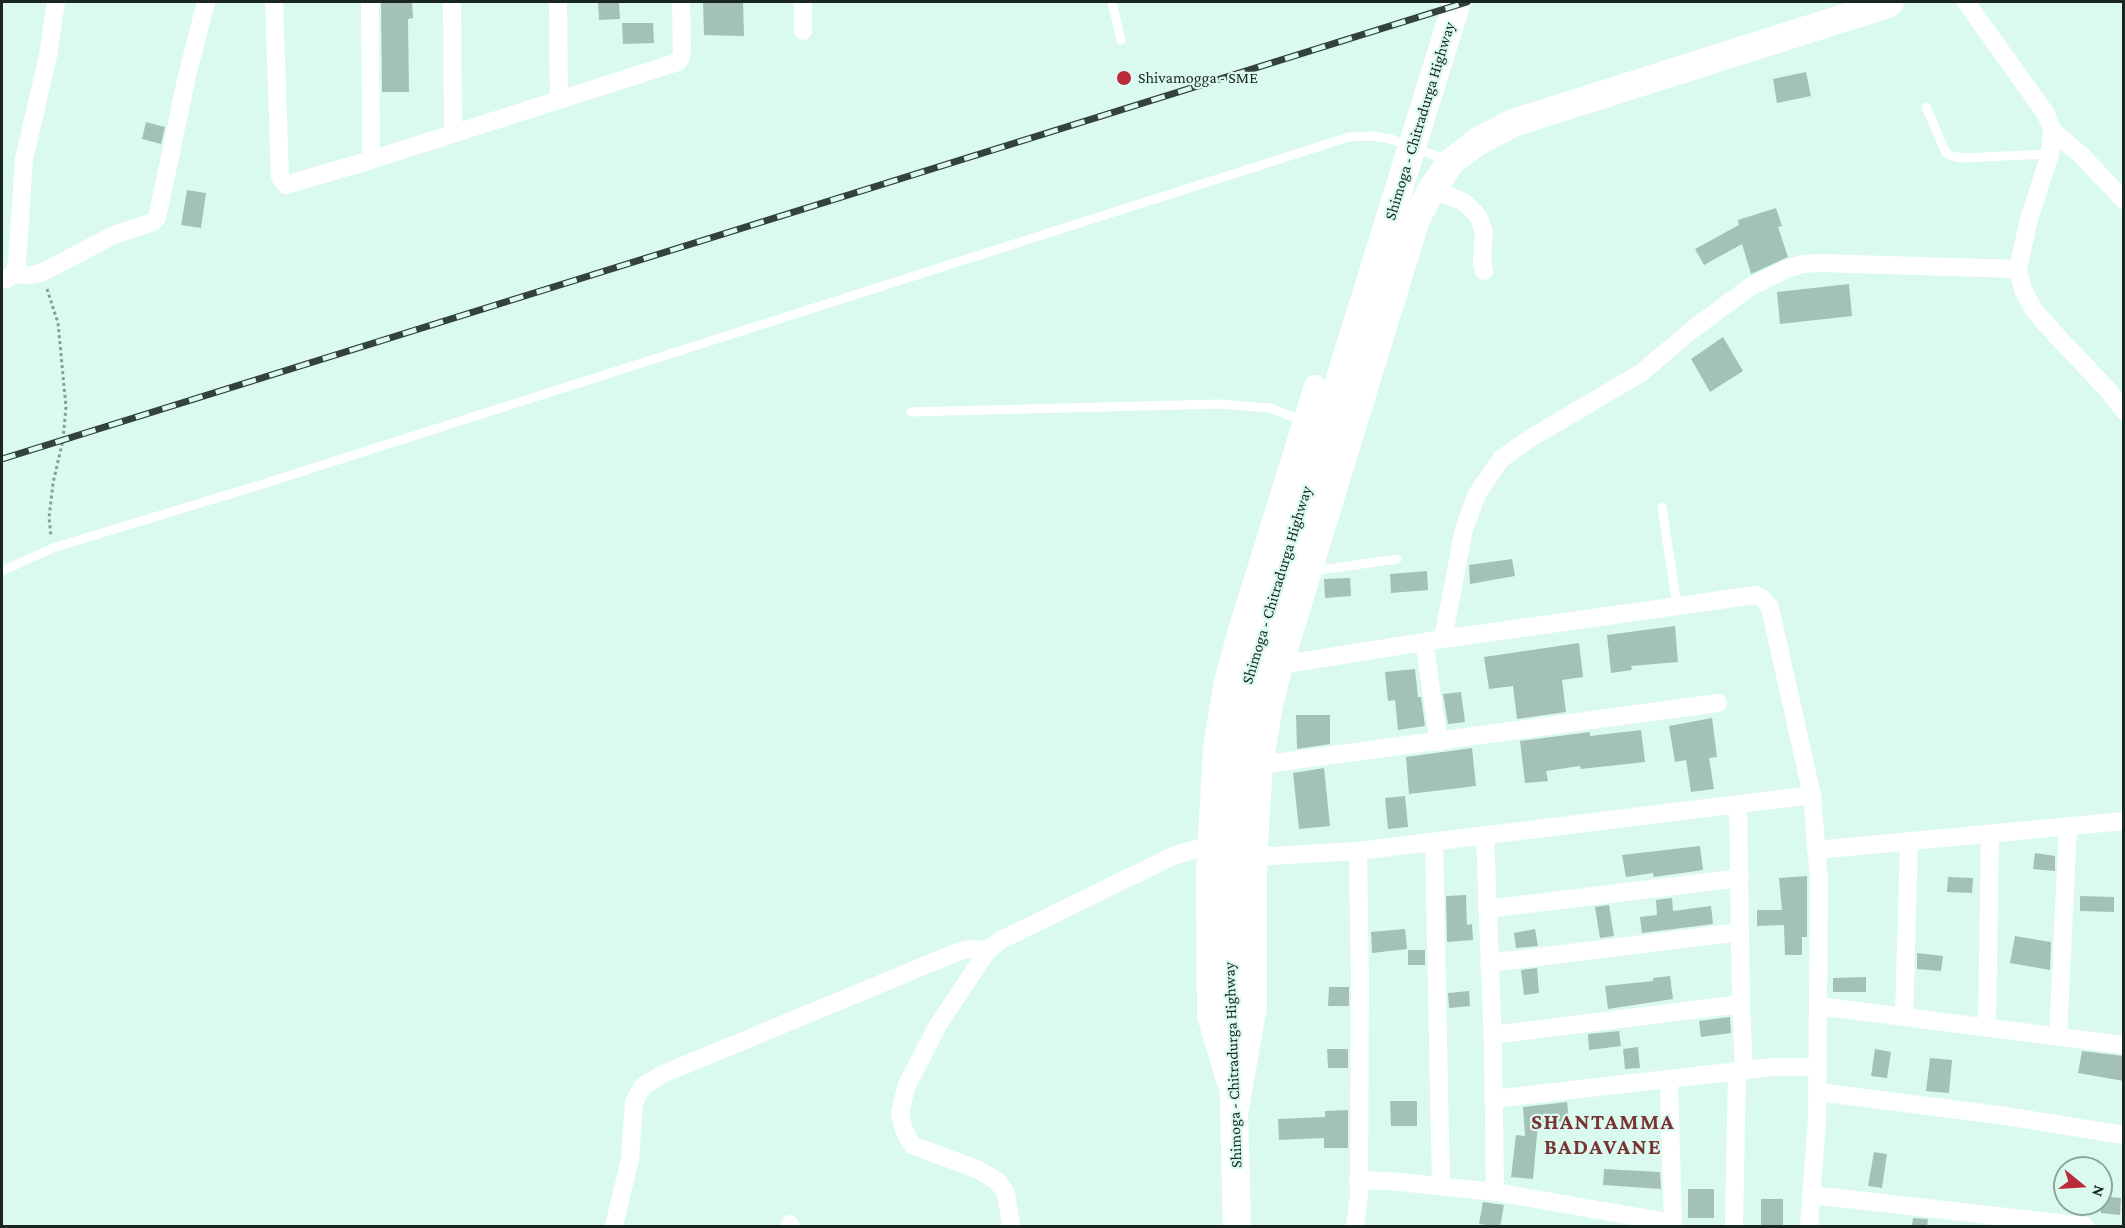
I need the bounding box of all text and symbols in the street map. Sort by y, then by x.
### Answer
street label: Shimoga - Chitradurga Highway [1381,20,1459,222]
place label: Shivamogga - SME [1138,68,1258,88]
marker: Shivamogga - SME [1115,69,1133,87]
street label: Shimoga - Chitradurga Highway [1238,484,1316,686]
street label: Shimoga - Chitradurga Highway [1220,962,1246,1168]
district label: SHANTAMMA BADAVANE [1531,1109,1675,1160]
north arrow [2053,1156,2113,1216]
text: N [2089,1183,2108,1199]

